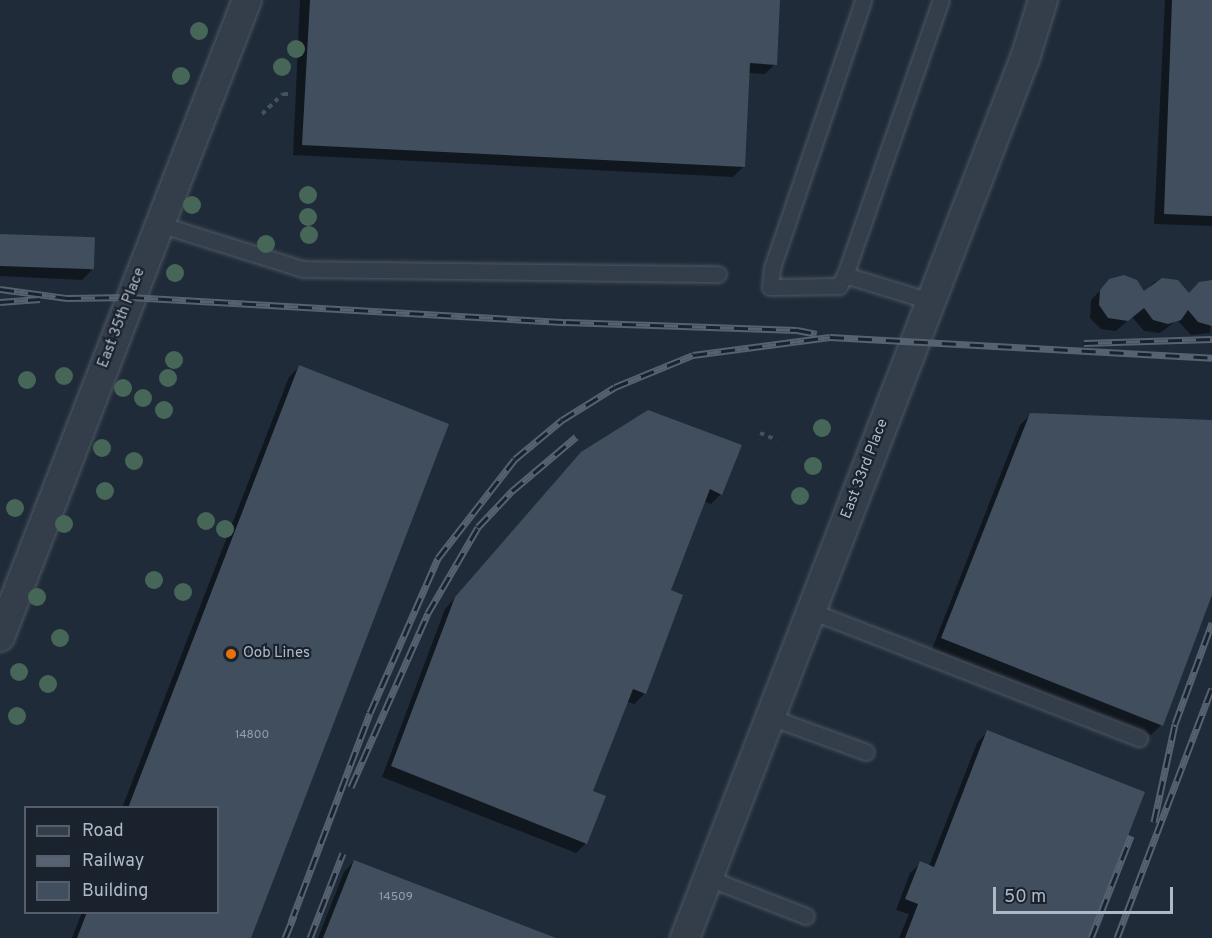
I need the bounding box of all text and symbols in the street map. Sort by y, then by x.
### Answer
street label: East 35th Place [95,265,149,371]
street label: East 33rd Place [838,417,892,521]
place label: Oob Lines [243,645,310,663]
marker: Oob Lines [224,647,238,661]
house number: 14800 [235,729,269,743]
legend [24,806,219,914]
text: Road [82,820,124,843]
text: Railway [82,850,144,873]
scale bar [996,875,1176,913]
text: Building [82,880,148,903]
text: 50 m [1004,886,1046,909]
house number: 14509 [379,891,413,905]

